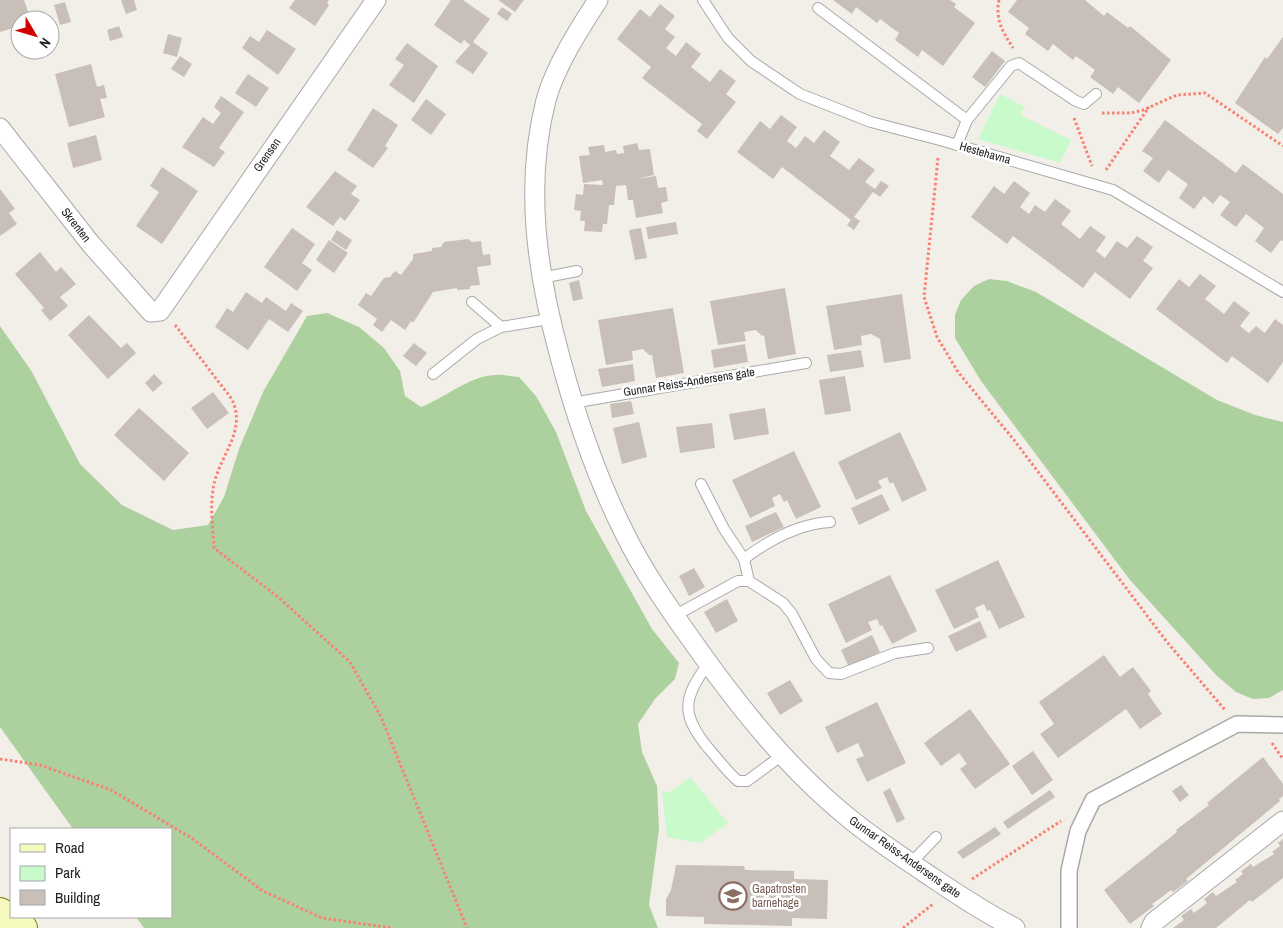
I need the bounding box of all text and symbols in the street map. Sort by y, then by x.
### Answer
north arrow [10,10,60,60]
text: N [36,34,55,52]
street label: Grensen [250,135,284,175]
street label: Hestehavna [958,138,1013,168]
street label: Skrenten [58,205,94,245]
street label: Gunnar Reiss-Andersens gate [622,364,756,400]
street label: Gunnar Reiss-Andersens gate [846,812,964,902]
legend [10,828,172,918]
text: Road [55,837,84,858]
text: Park [55,862,81,883]
school or university icon: Gapatrosten barnehage [718,881,748,911]
place label: Gapatrosten barnehage [752,881,806,911]
text: Building [55,887,100,908]

